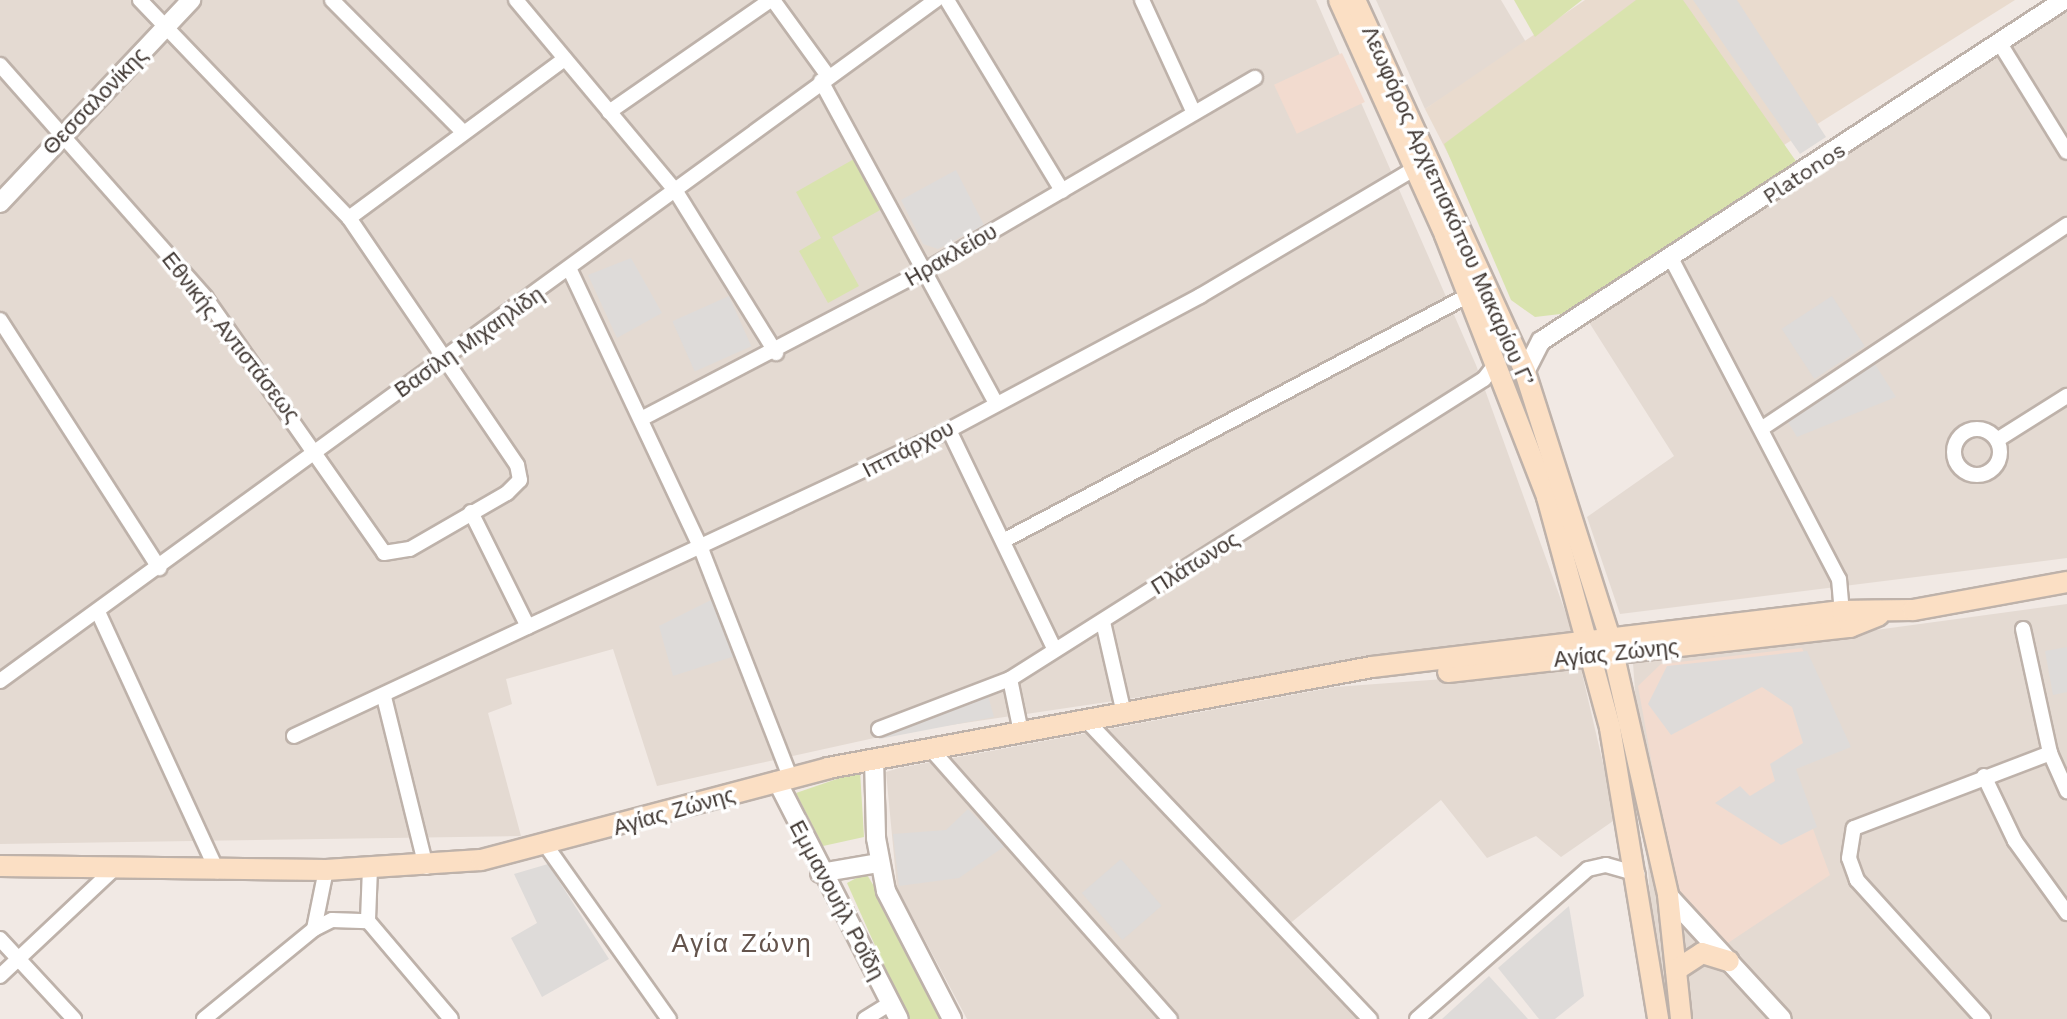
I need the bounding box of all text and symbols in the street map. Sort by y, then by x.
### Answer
street label: Λεωφόρος Αρχιεπισκόπου Μακαρίου Γ’ [1356,22,1540,390]
street label: Θεσσαλονίκης [37,42,153,160]
street label: Platonos [1758,137,1850,209]
street label: Ηρακλείου [900,218,1002,292]
street label: Εθνικής Αντιστάσεως [156,247,306,427]
street label: Βασίλη Μιχαηλίδη [389,281,549,403]
street label: Ιππάρχου [858,415,958,483]
street label: Πλάτωνος [1146,526,1244,600]
street label: Αγίας Ζώνης [1552,633,1680,673]
street label: Αγίας Ζώνης [610,781,738,841]
street label: Εμμανουήλ Ροΐδη [784,816,890,984]
district label: Αγία Ζώνη [671,928,813,960]

